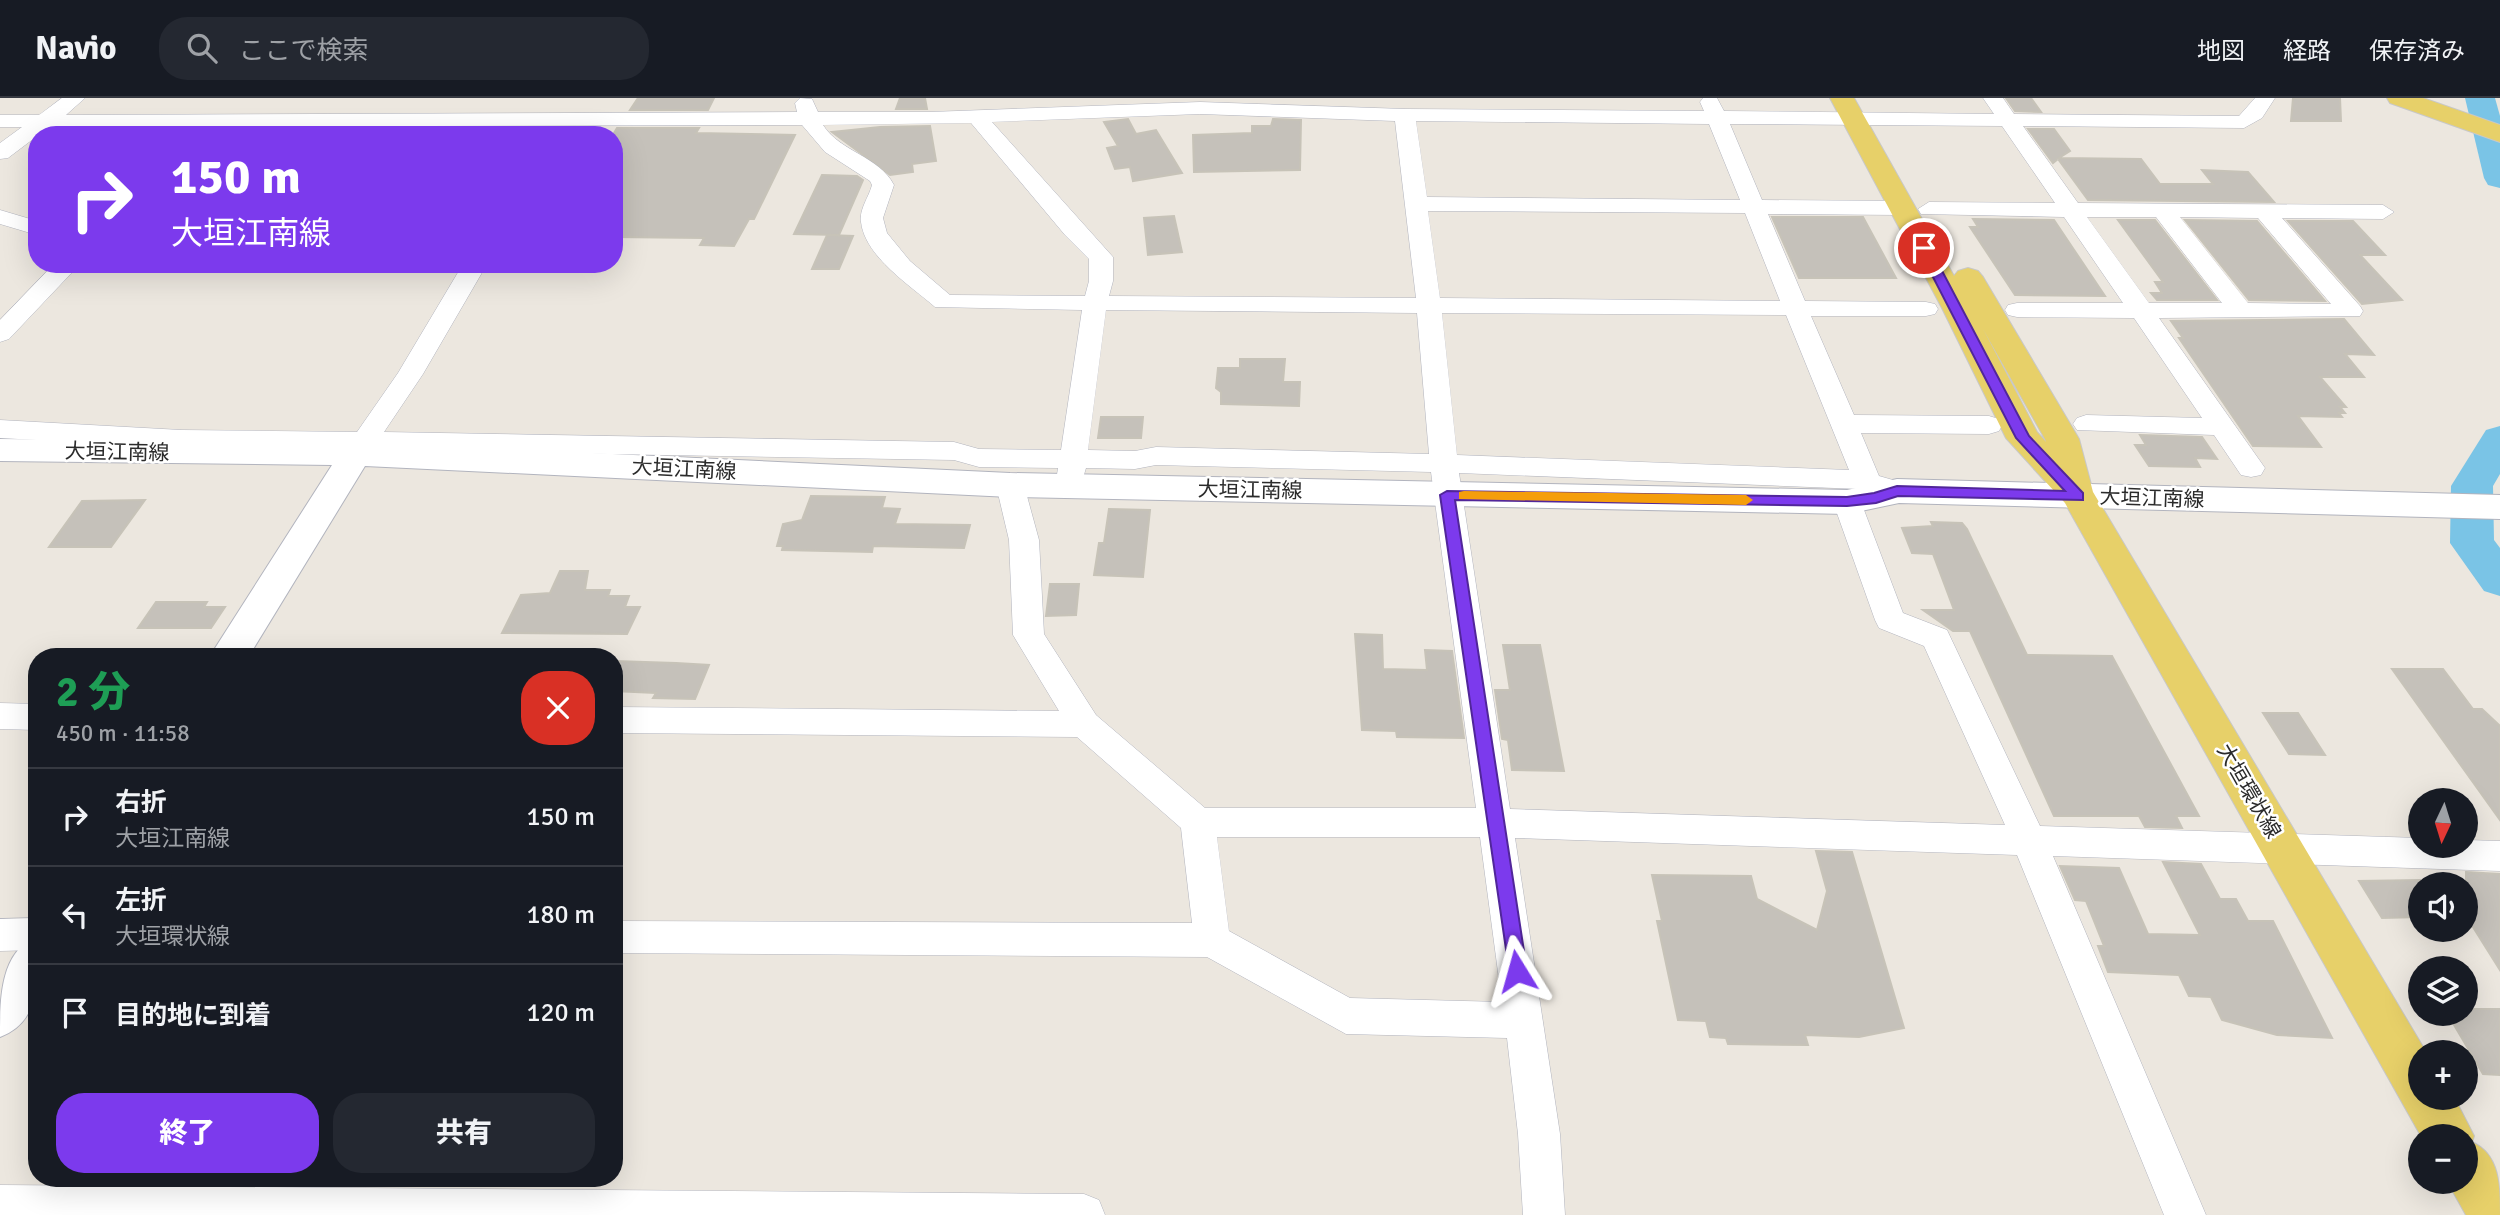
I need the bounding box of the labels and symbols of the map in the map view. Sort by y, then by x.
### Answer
pin [1894,218,1954,278]
street label: 大垣江南線 [64,438,170,466]
street label: 大垣江南線 [631,453,737,485]
street label: 大垣江南線 [1197,476,1303,504]
street label: 大垣江南線 [2099,483,2205,513]
street label: 大垣環状線 [2211,739,2287,843]
north arrow [2408,788,2478,858]
position arrow [1480,934,1554,1008]

